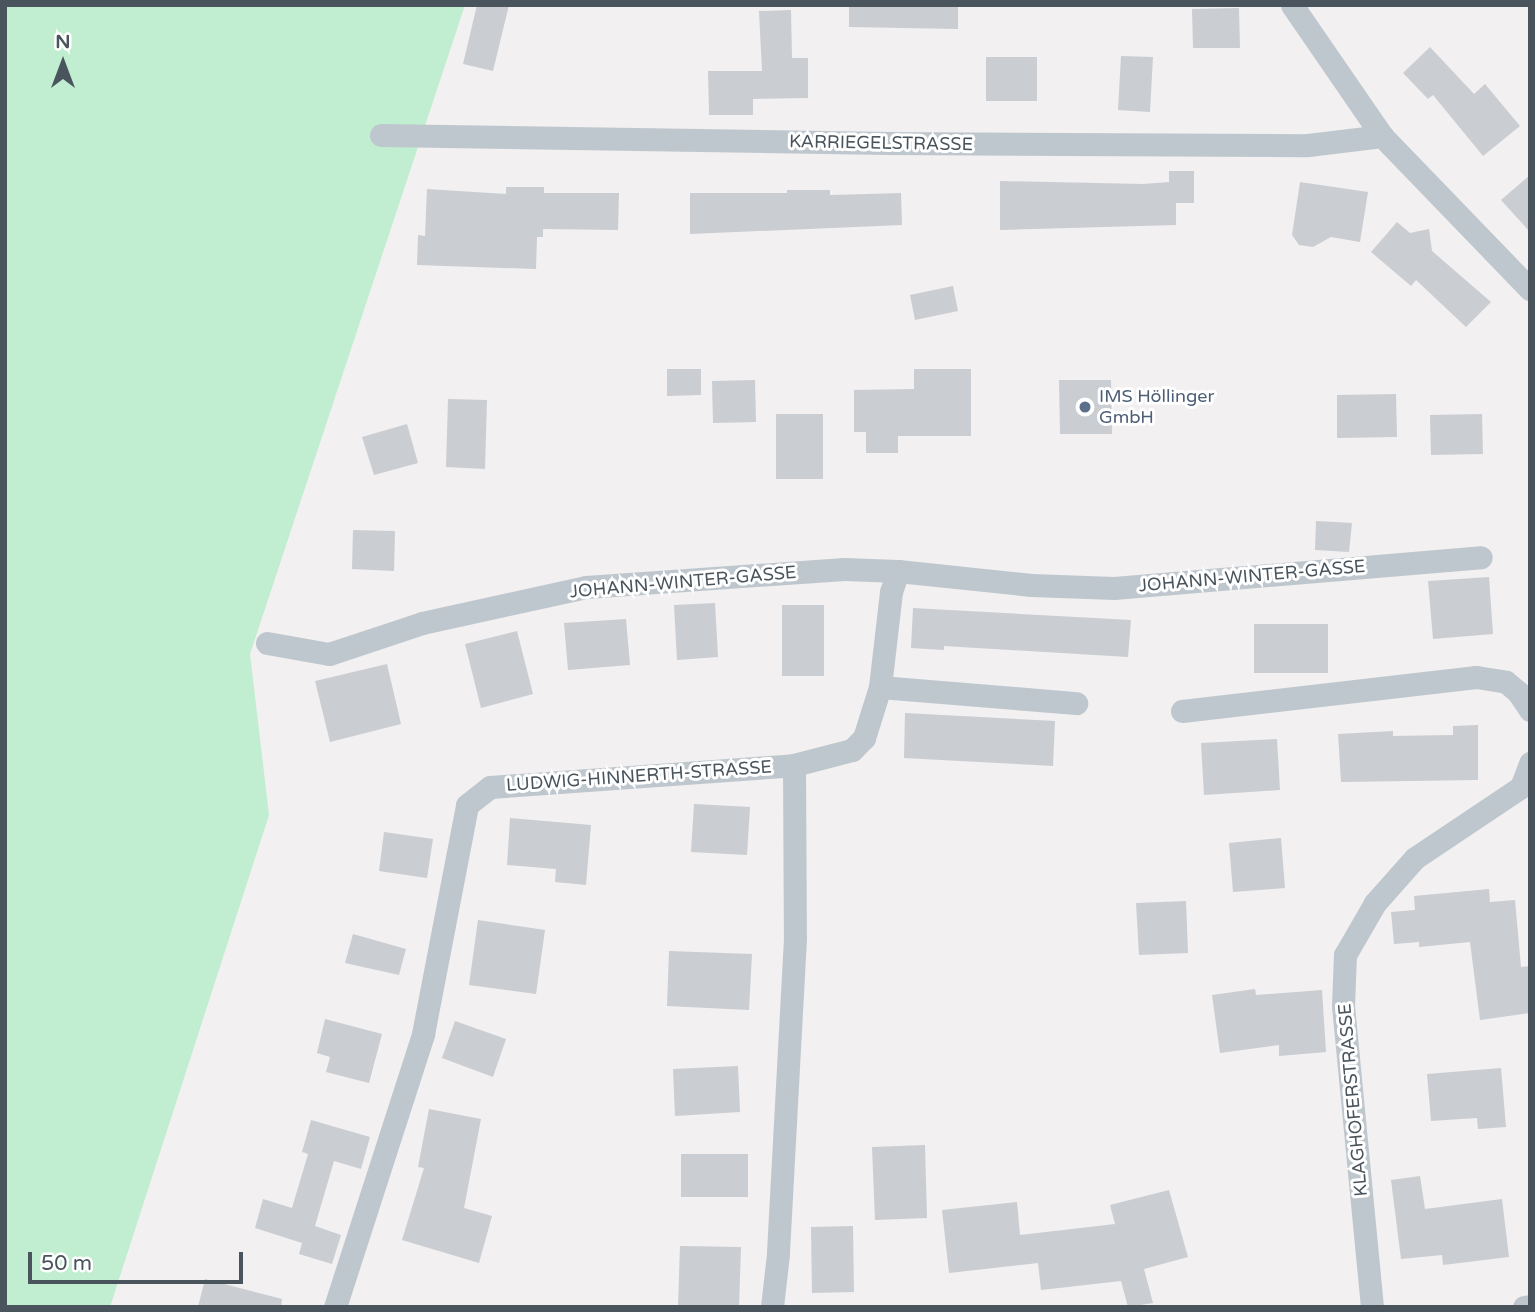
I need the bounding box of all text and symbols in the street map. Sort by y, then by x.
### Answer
north arrow [28,28,98,98]
text: N [55,31,71,53]
street label: KARRIEGELSTRASSE [789,131,973,155]
place label: IMS Höllinger GmbH [1099,386,1214,428]
marker: IMS Höllinger GmbH [1077,399,1093,415]
street label: JOHANN-WINTER-GASSE [1138,555,1366,597]
street label: JOHANN-WINTER-GASSE [569,561,797,603]
street label: LUDWIG-HINNERTH-STRASSE [505,756,773,796]
street label: KLAGHOFERSTRASSE [1334,1003,1372,1197]
scale bar [32,1238,247,1282]
text: 50 m [41,1251,92,1276]

